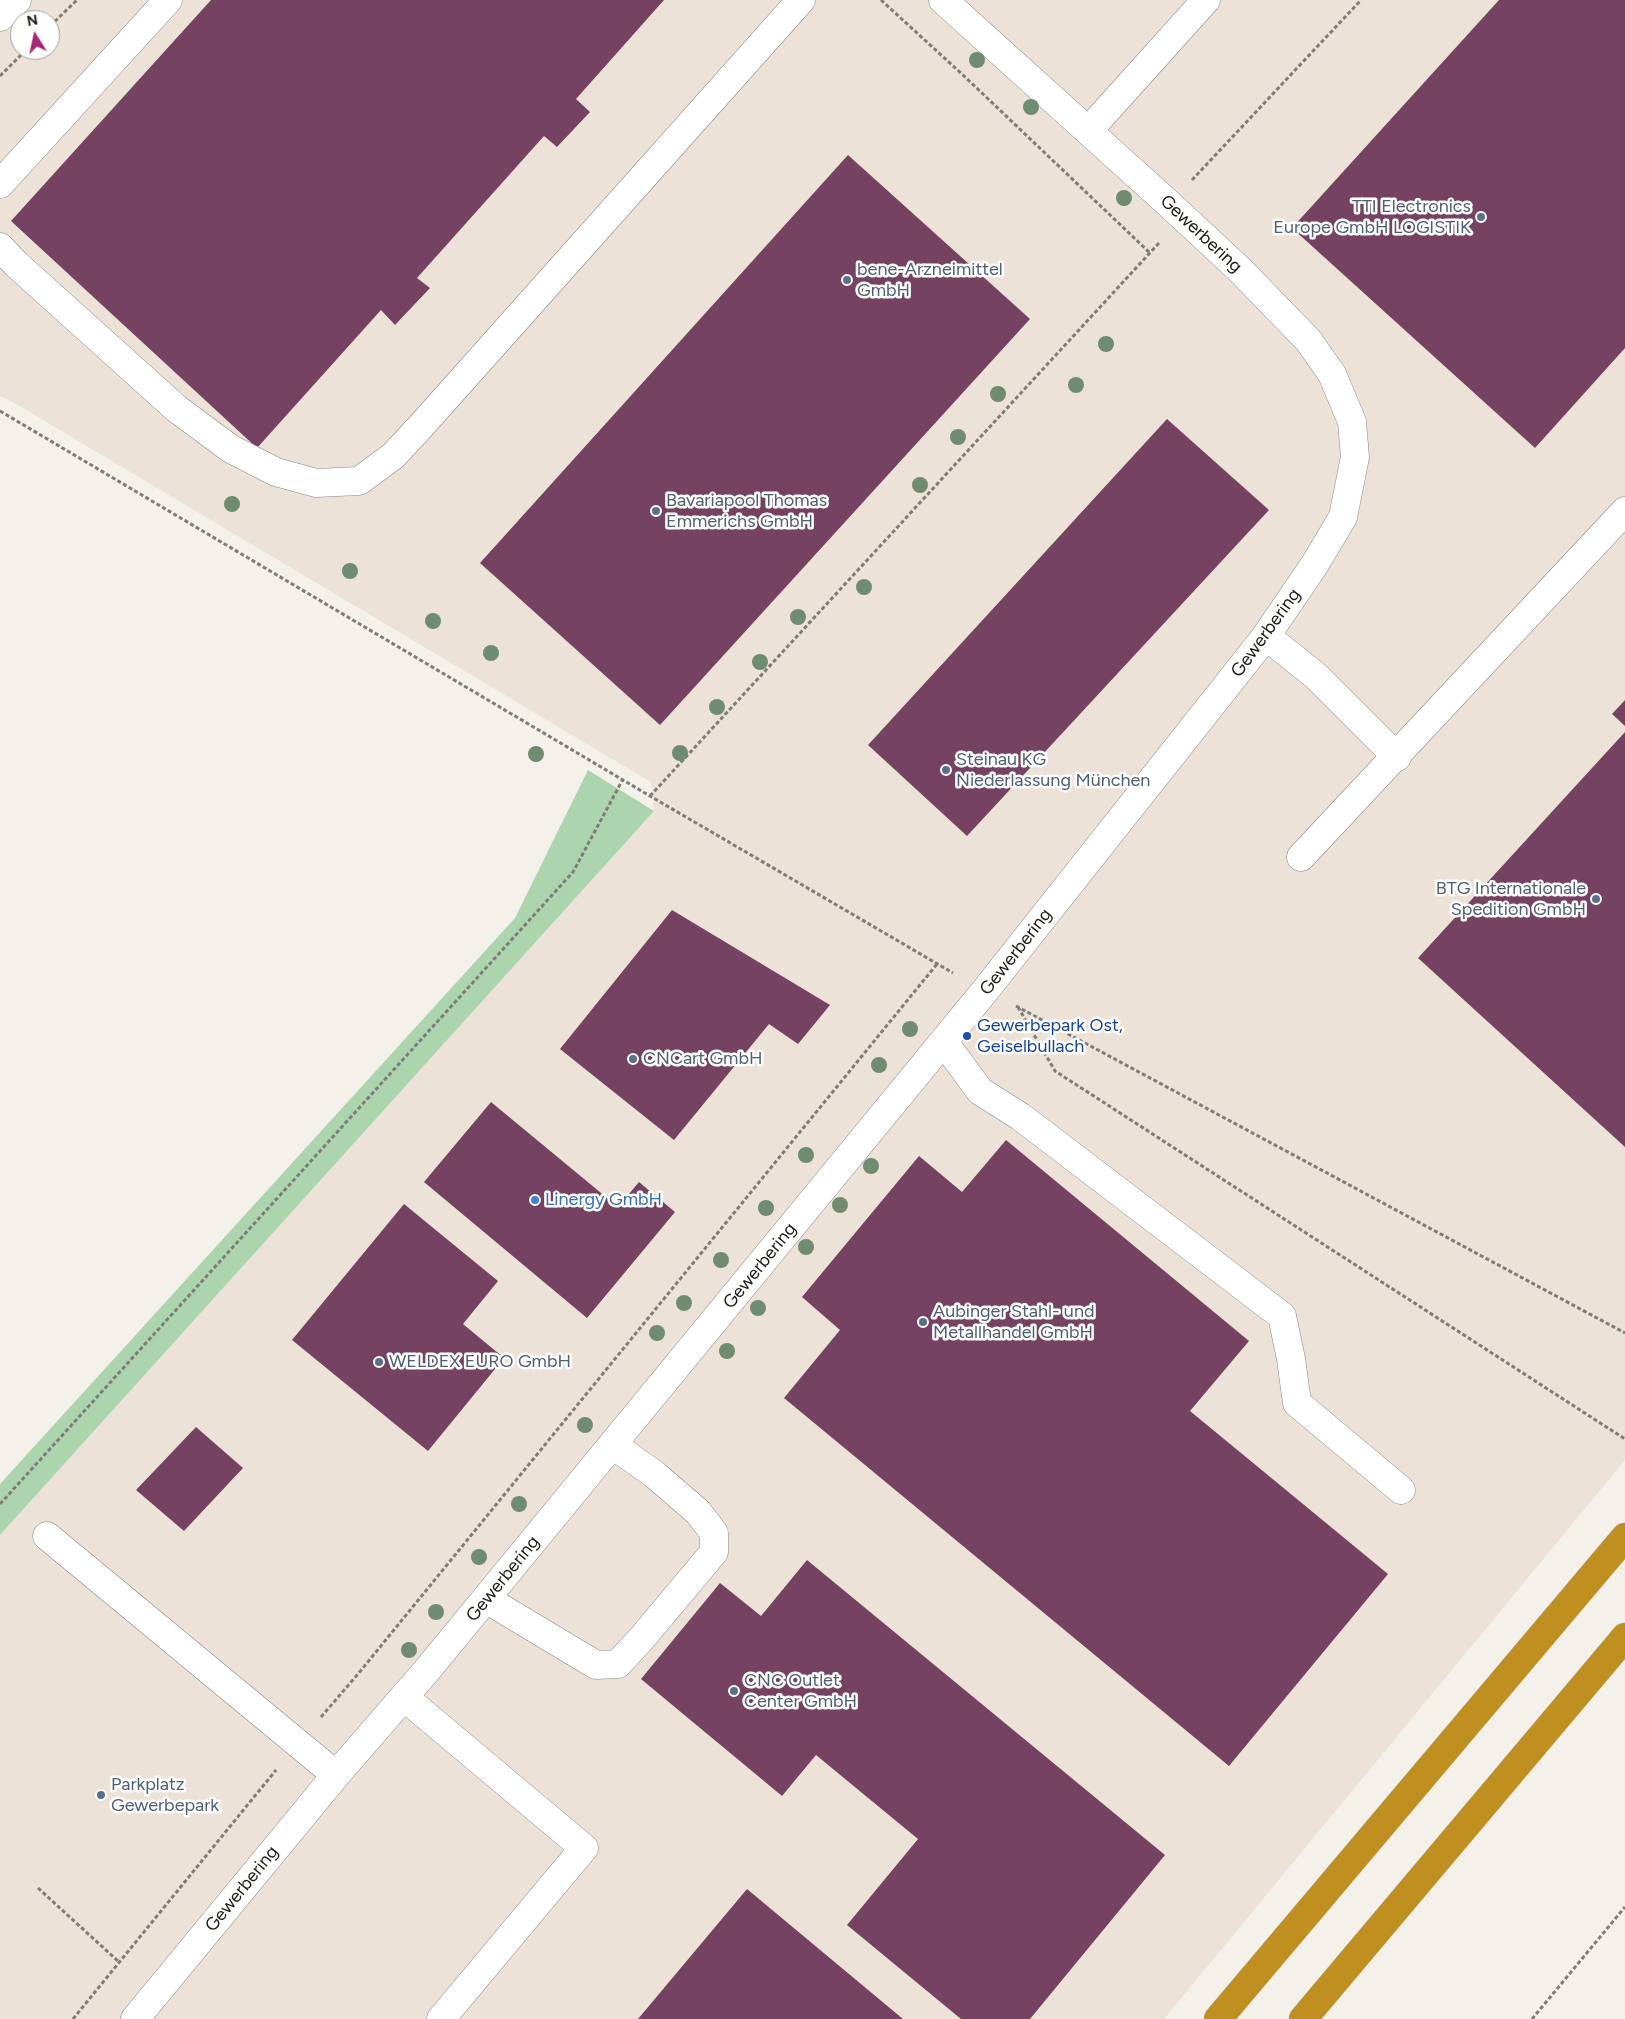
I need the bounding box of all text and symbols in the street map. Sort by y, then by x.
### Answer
north arrow [10,10,60,60]
text: N [26,11,39,30]
street label: Gewerbering [1155,191,1247,277]
place label: TTI Electronics Europe GmbH LOGISTIK [1273,196,1471,238]
marker: TTI Electronics Europe GmbH LOGISTIK [1475,211,1487,223]
place label: bene-Arzneimittel GmbH [857,259,1003,302]
marker: bene-Arzneimittel GmbH [841,274,853,286]
place label: Bavariapool Thomas Emmerichs GmbH [666,490,827,532]
marker: Bavariapool Thomas Emmerichs GmbH [650,505,662,517]
street label: Gewerbering [1227,584,1305,682]
place label: Steinau KG Niederlassung München [956,749,1150,792]
marker: Steinau KG Niederlassung München [940,764,952,776]
place label: BTG Internationale Spedition GmbH [1436,878,1586,921]
marker: BTG Internationale Spedition GmbH [1590,893,1602,905]
street label: Gewerbering [975,904,1057,1000]
place label: Gewerbepark Ost, Geiselbullach [977,1015,1123,1058]
marker: Gewerbepark Ost, Geiselbullach [961,1030,973,1042]
place label: CNCart GmbH [643,1048,762,1070]
marker: CNCart GmbH [627,1053,639,1065]
place label: Linergy GmbH [545,1189,662,1211]
marker: Linergy GmbH [529,1194,541,1206]
street label: Gewerbering [719,1219,801,1313]
place label: Aubinger Stahl- und Metallhandel GmbH [933,1301,1095,1344]
marker: Aubinger Stahl- und Metallhandel GmbH [917,1316,929,1328]
place label: WELDEX EURO GmbH [389,1351,571,1373]
marker: WELDEX EURO GmbH [373,1356,385,1368]
street label: Gewerbering [462,1532,544,1626]
place label: CNC Outlet Center GmbH [744,1670,857,1712]
marker: CNC Outlet Center GmbH [728,1685,740,1697]
place label: Parkplatz Gewerbepark [111,1774,219,1816]
marker: Parkplatz Gewerbepark [95,1789,107,1801]
street label: Gewerbering [201,1842,283,1936]

